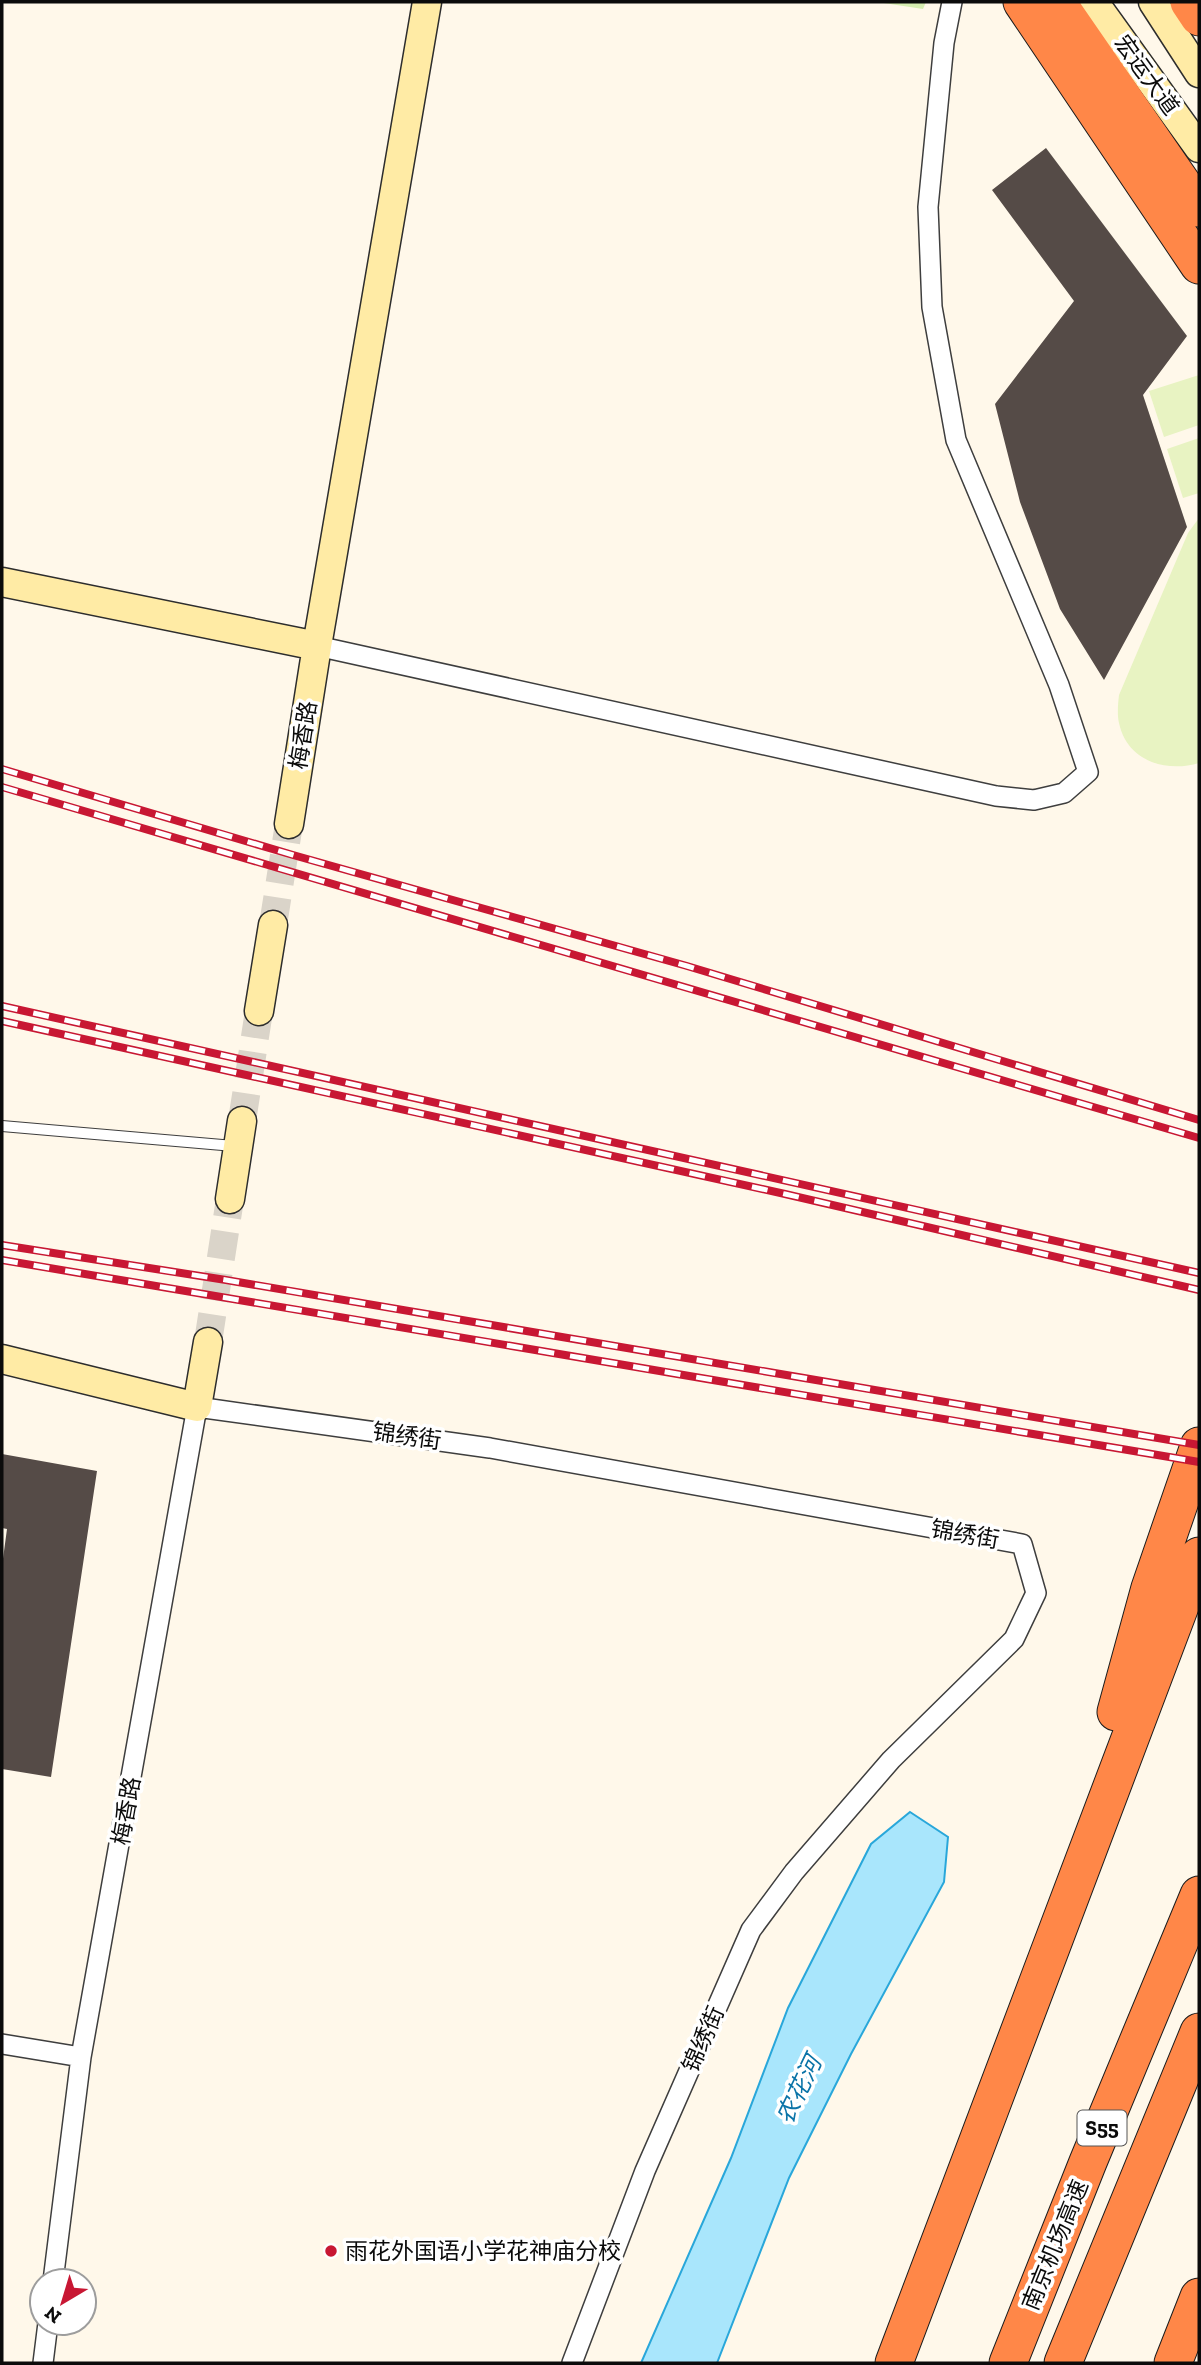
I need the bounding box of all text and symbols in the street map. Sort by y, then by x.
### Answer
street label: 宏运大道 [1109,30,1185,120]
street label: 梅香路 [284,699,322,771]
street label: 锦绣街 [371,1417,443,1455]
street label: 锦绣街 [929,1514,1001,1554]
street label: 梅香路 [106,1775,146,1847]
street label: 锦绣街 [676,2002,730,2076]
water label: 农花河 [770,2047,829,2128]
road number: S55 [1078,2110,1126,2146]
street label: 南京机场高速 [1016,2176,1094,2314]
place label: 雨花外国语小学花神庙分校 [345,2237,621,2265]
marker: 雨花外国语小学花神庙分校 [323,2243,339,2259]
north arrow [28,2267,98,2337]
text: N [40,2301,66,2329]

